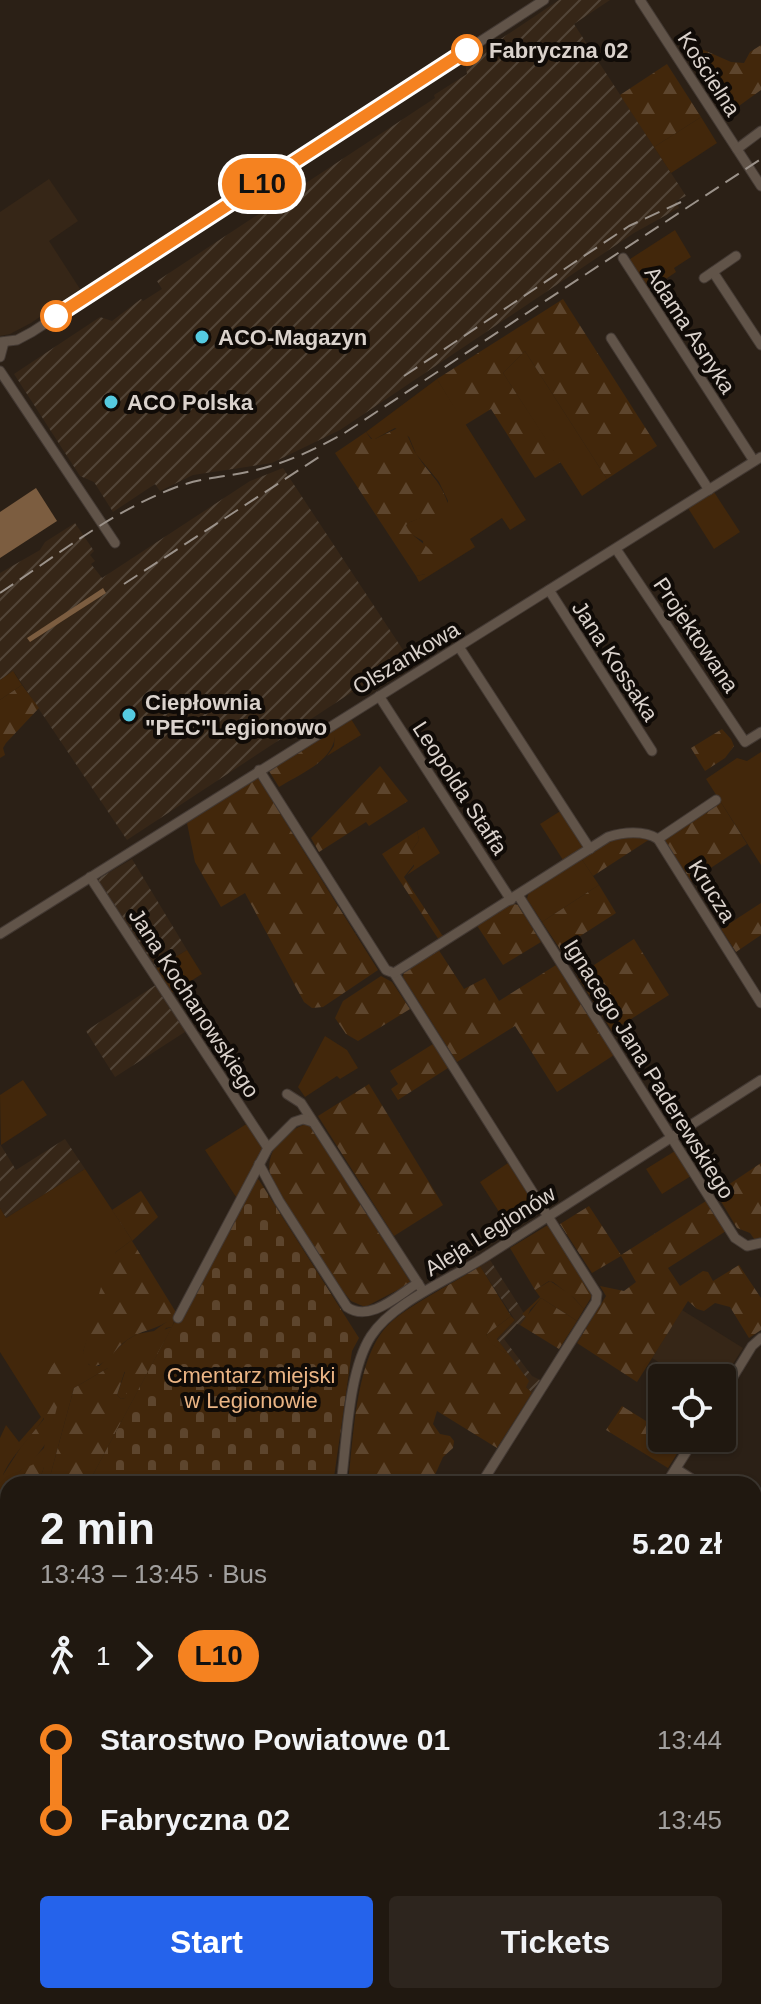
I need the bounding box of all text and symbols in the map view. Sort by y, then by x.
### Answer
street label: Kościelna [673,27,746,121]
marker: Fabryczna 02 [452,35,482,65]
place label: Fabryczna 02 [489,38,628,63]
line badge: L10 [216,158,308,210]
text: L10 [238,168,286,199]
street label: Adama Asnyka [640,262,741,399]
unlabelled marker [41,301,71,331]
place label: ACO-Magazyn [218,325,367,350]
marker: ACO-Magazyn [193,328,211,346]
place label: ACO Polska [127,390,254,415]
marker: ACO Polska [102,393,120,411]
street label: Projektowana [648,573,744,698]
street label: Jana Kossaka [567,596,664,726]
street label: Olszankowa [348,616,464,700]
place label: Ciepłownia "PEC"Legionowo [145,690,327,740]
marker: Ciepłownia "PEC"Legionowo [120,706,138,724]
street label: Leopolda Staffa [408,717,513,860]
street label: Krucza [683,855,741,927]
street label: Jana Kochanowskiego [124,904,264,1102]
street label: Ignacego Jana Paderewskiego [559,935,739,1203]
street label: Aleja Legionów [420,1181,560,1281]
park label: Cmentarz miejski w Legionowie [167,1363,335,1413]
map controls [648,1364,736,1452]
button: locate [648,1364,736,1452]
text: 2 min [40,1504,155,1553]
text: 5.20 zł [632,1527,722,1560]
text: 13:43 – 13:45 · Bus [40,1559,267,1589]
icon: walk [40,1634,84,1678]
icon: forward [122,1634,166,1678]
text: L10 [194,1640,243,1671]
text: 1 [96,1641,110,1671]
text: Starostwo Powiatowe 01 [100,1723,450,1756]
text: 13:44 [657,1725,722,1755]
text: Fabryczna 02 [100,1803,290,1836]
text: 13:45 [657,1805,722,1835]
button: Start [40,1896,373,1988]
button: Tickets [389,1896,722,1988]

